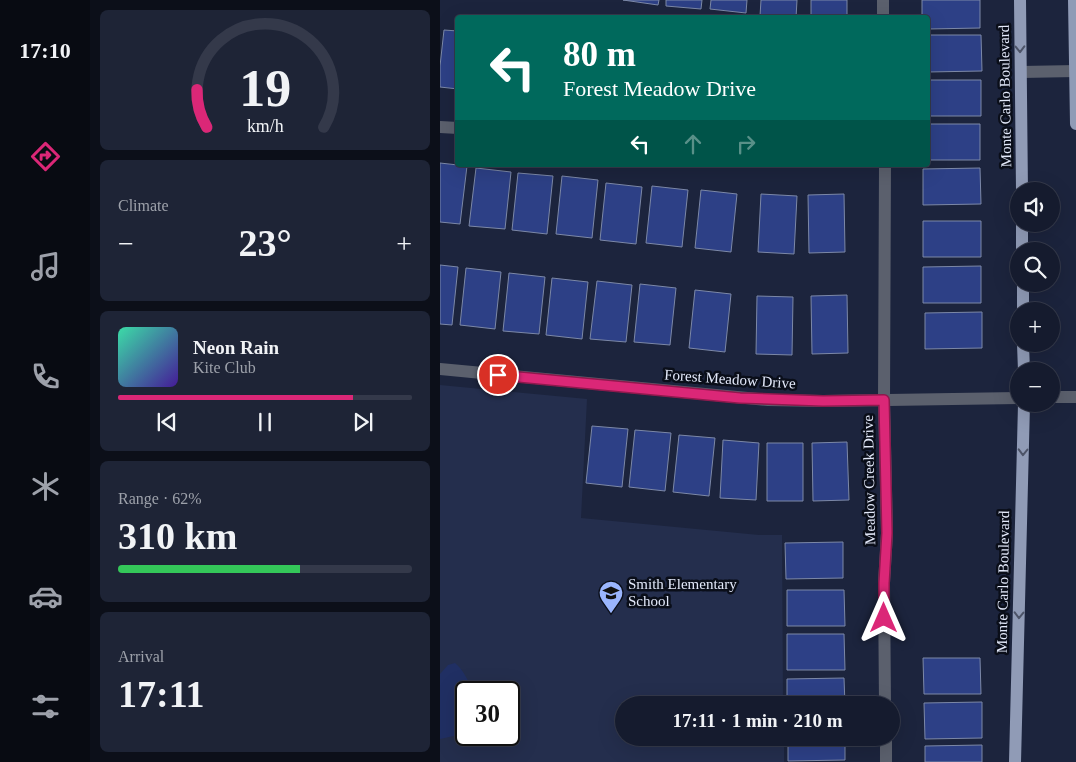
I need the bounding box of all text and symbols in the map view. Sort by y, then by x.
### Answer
street label: Monte Carlo Boulevard [996,24,1014,167]
icon: left [480,35,545,100]
text: 80 m [563,35,636,74]
text: 17:10 [19,38,71,63]
one-way arrow [1015,45,1025,53]
text: 19 [239,60,291,117]
text: Forest Meadow Drive [563,76,756,101]
text: km/h [247,116,283,136]
icon: left [626,130,654,158]
icon: ahead [679,130,707,158]
icon: right [732,130,760,158]
icon: directions [28,139,63,174]
map controls [1010,182,1060,412]
button: sound [1010,182,1060,232]
text: Climate [118,197,169,214]
text: 23° [238,222,292,264]
text: − [118,228,134,259]
text: + [396,228,412,259]
button: search [1010,242,1060,292]
icon: music [28,249,63,284]
button: + [1010,302,1060,352]
text: Neon Rain [193,337,279,358]
pin [477,354,519,396]
icon: phone [28,359,63,394]
text: Kite Club [193,359,256,376]
icon: arrive [484,361,512,389]
button: − [1010,362,1060,412]
street label: Forest Meadow Drive [664,366,797,392]
icon: previous [153,408,181,436]
icon: pause [251,408,279,436]
icon: next [349,408,377,436]
street label: Meadow Creek Drive [860,415,878,545]
one-way arrow [1017,449,1028,457]
icon: climate [28,469,63,504]
text: Range · 62% [118,490,202,507]
street label: Monte Carlo Boulevard [994,510,1012,653]
text: 310 km [118,515,237,557]
place label: Smith Elementary School [628,576,737,609]
icon: car [28,579,63,614]
school or university icon: Smith Elementary School [598,580,624,614]
position arrow [857,591,909,643]
one-way arrow [1013,611,1024,619]
text: Arrival [118,648,164,665]
text: 17:11 [118,673,205,715]
speed limit sign: 30 [455,681,520,746]
icon: filters [28,689,63,724]
text: 17:11 · 1 min · 210 m [673,710,842,731]

